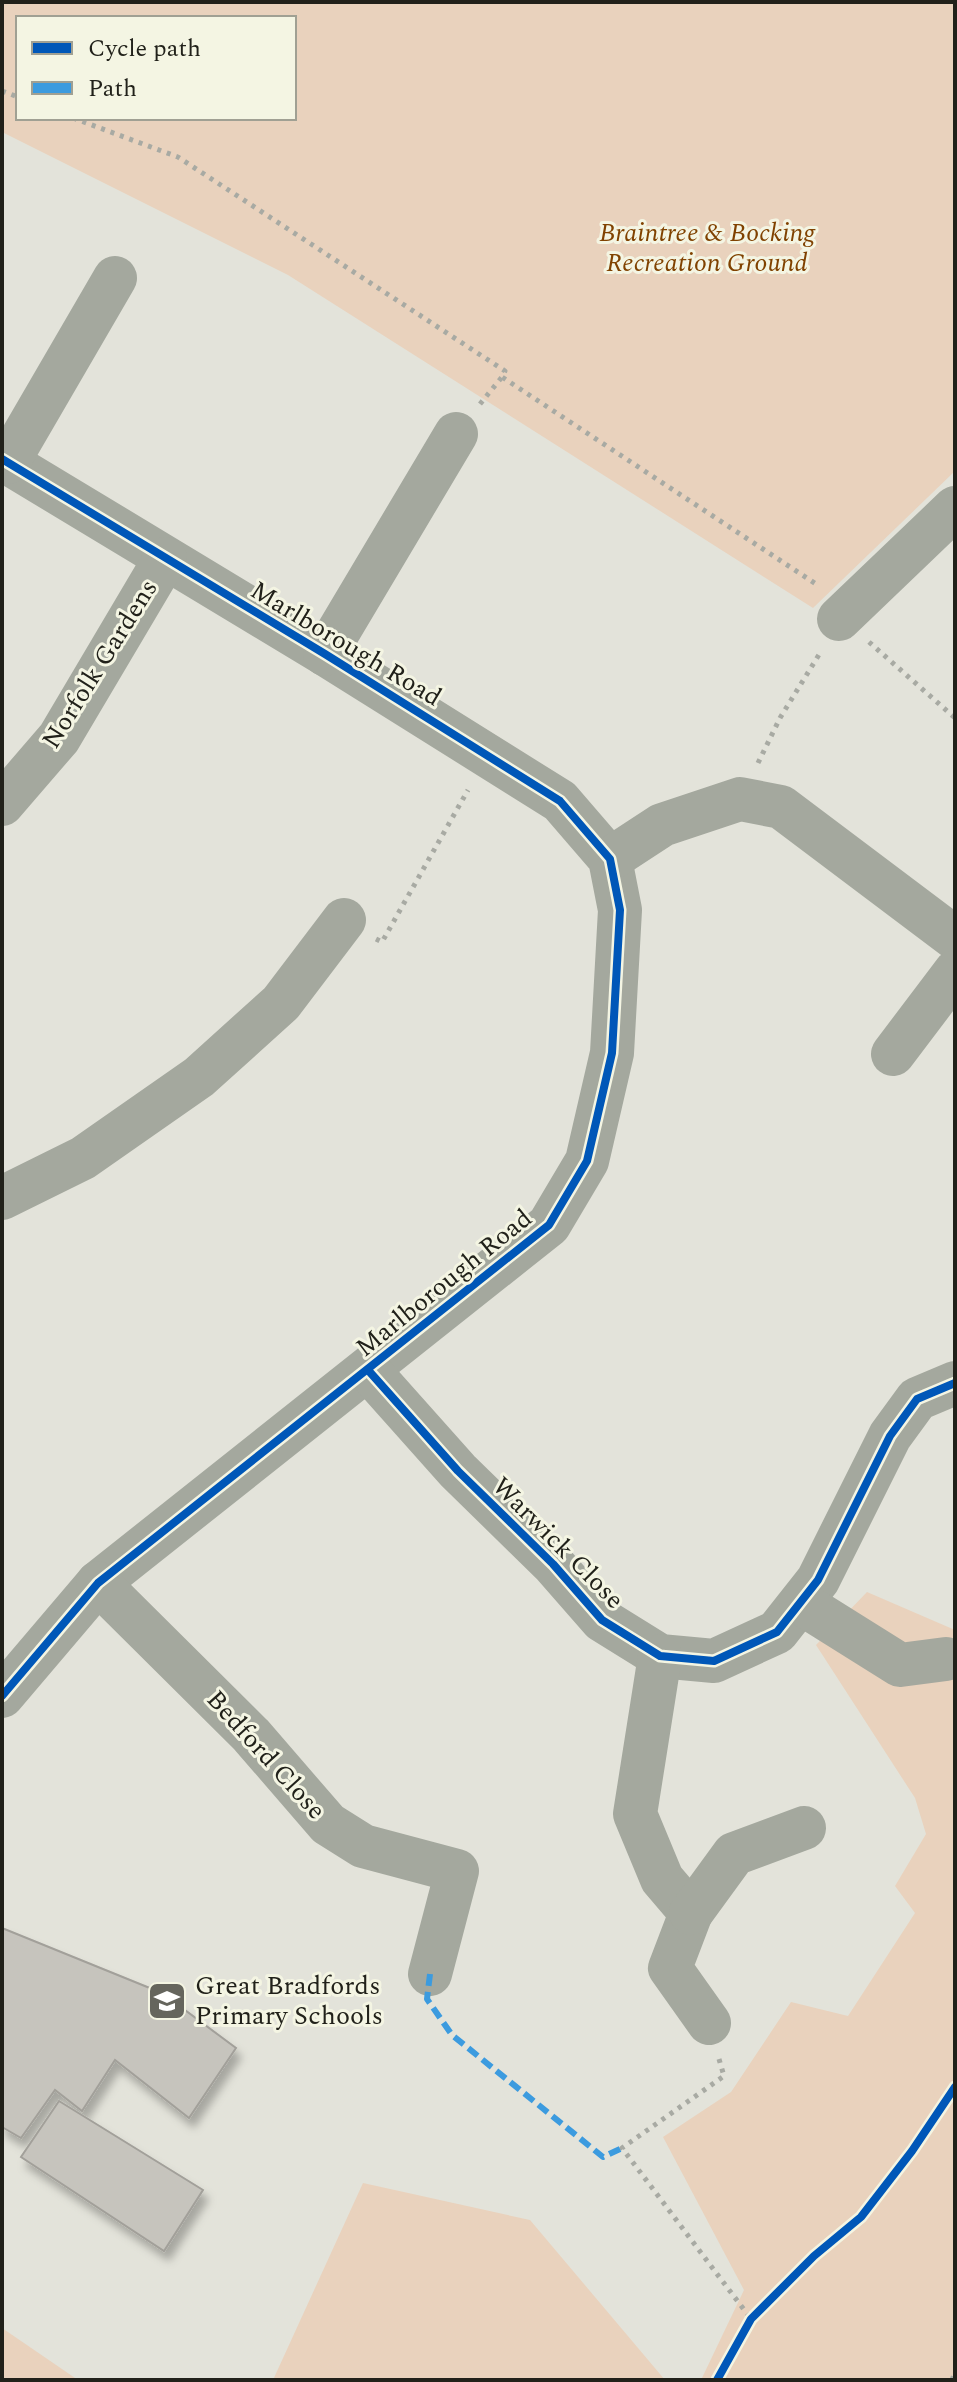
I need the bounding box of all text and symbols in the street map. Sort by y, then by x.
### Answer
legend [16,16,296,120]
text: Cycle path [88,31,201,67]
text: Path [88,71,137,107]
park label: Braintree & Bocking Recreation Ground [599,213,816,283]
street label: Norfolk Gardens [32,571,168,757]
street label: Marlborough Road [242,571,450,717]
street label: Marlborough Road [347,1199,541,1367]
street label: Warwick Close [482,1467,634,1619]
street label: Bedford Close [197,1681,335,1829]
place label: Great Bradfords Primary Schools [195,1966,383,2036]
school or university icon: Great Bradfords Primary Schools [146,1980,188,2022]

